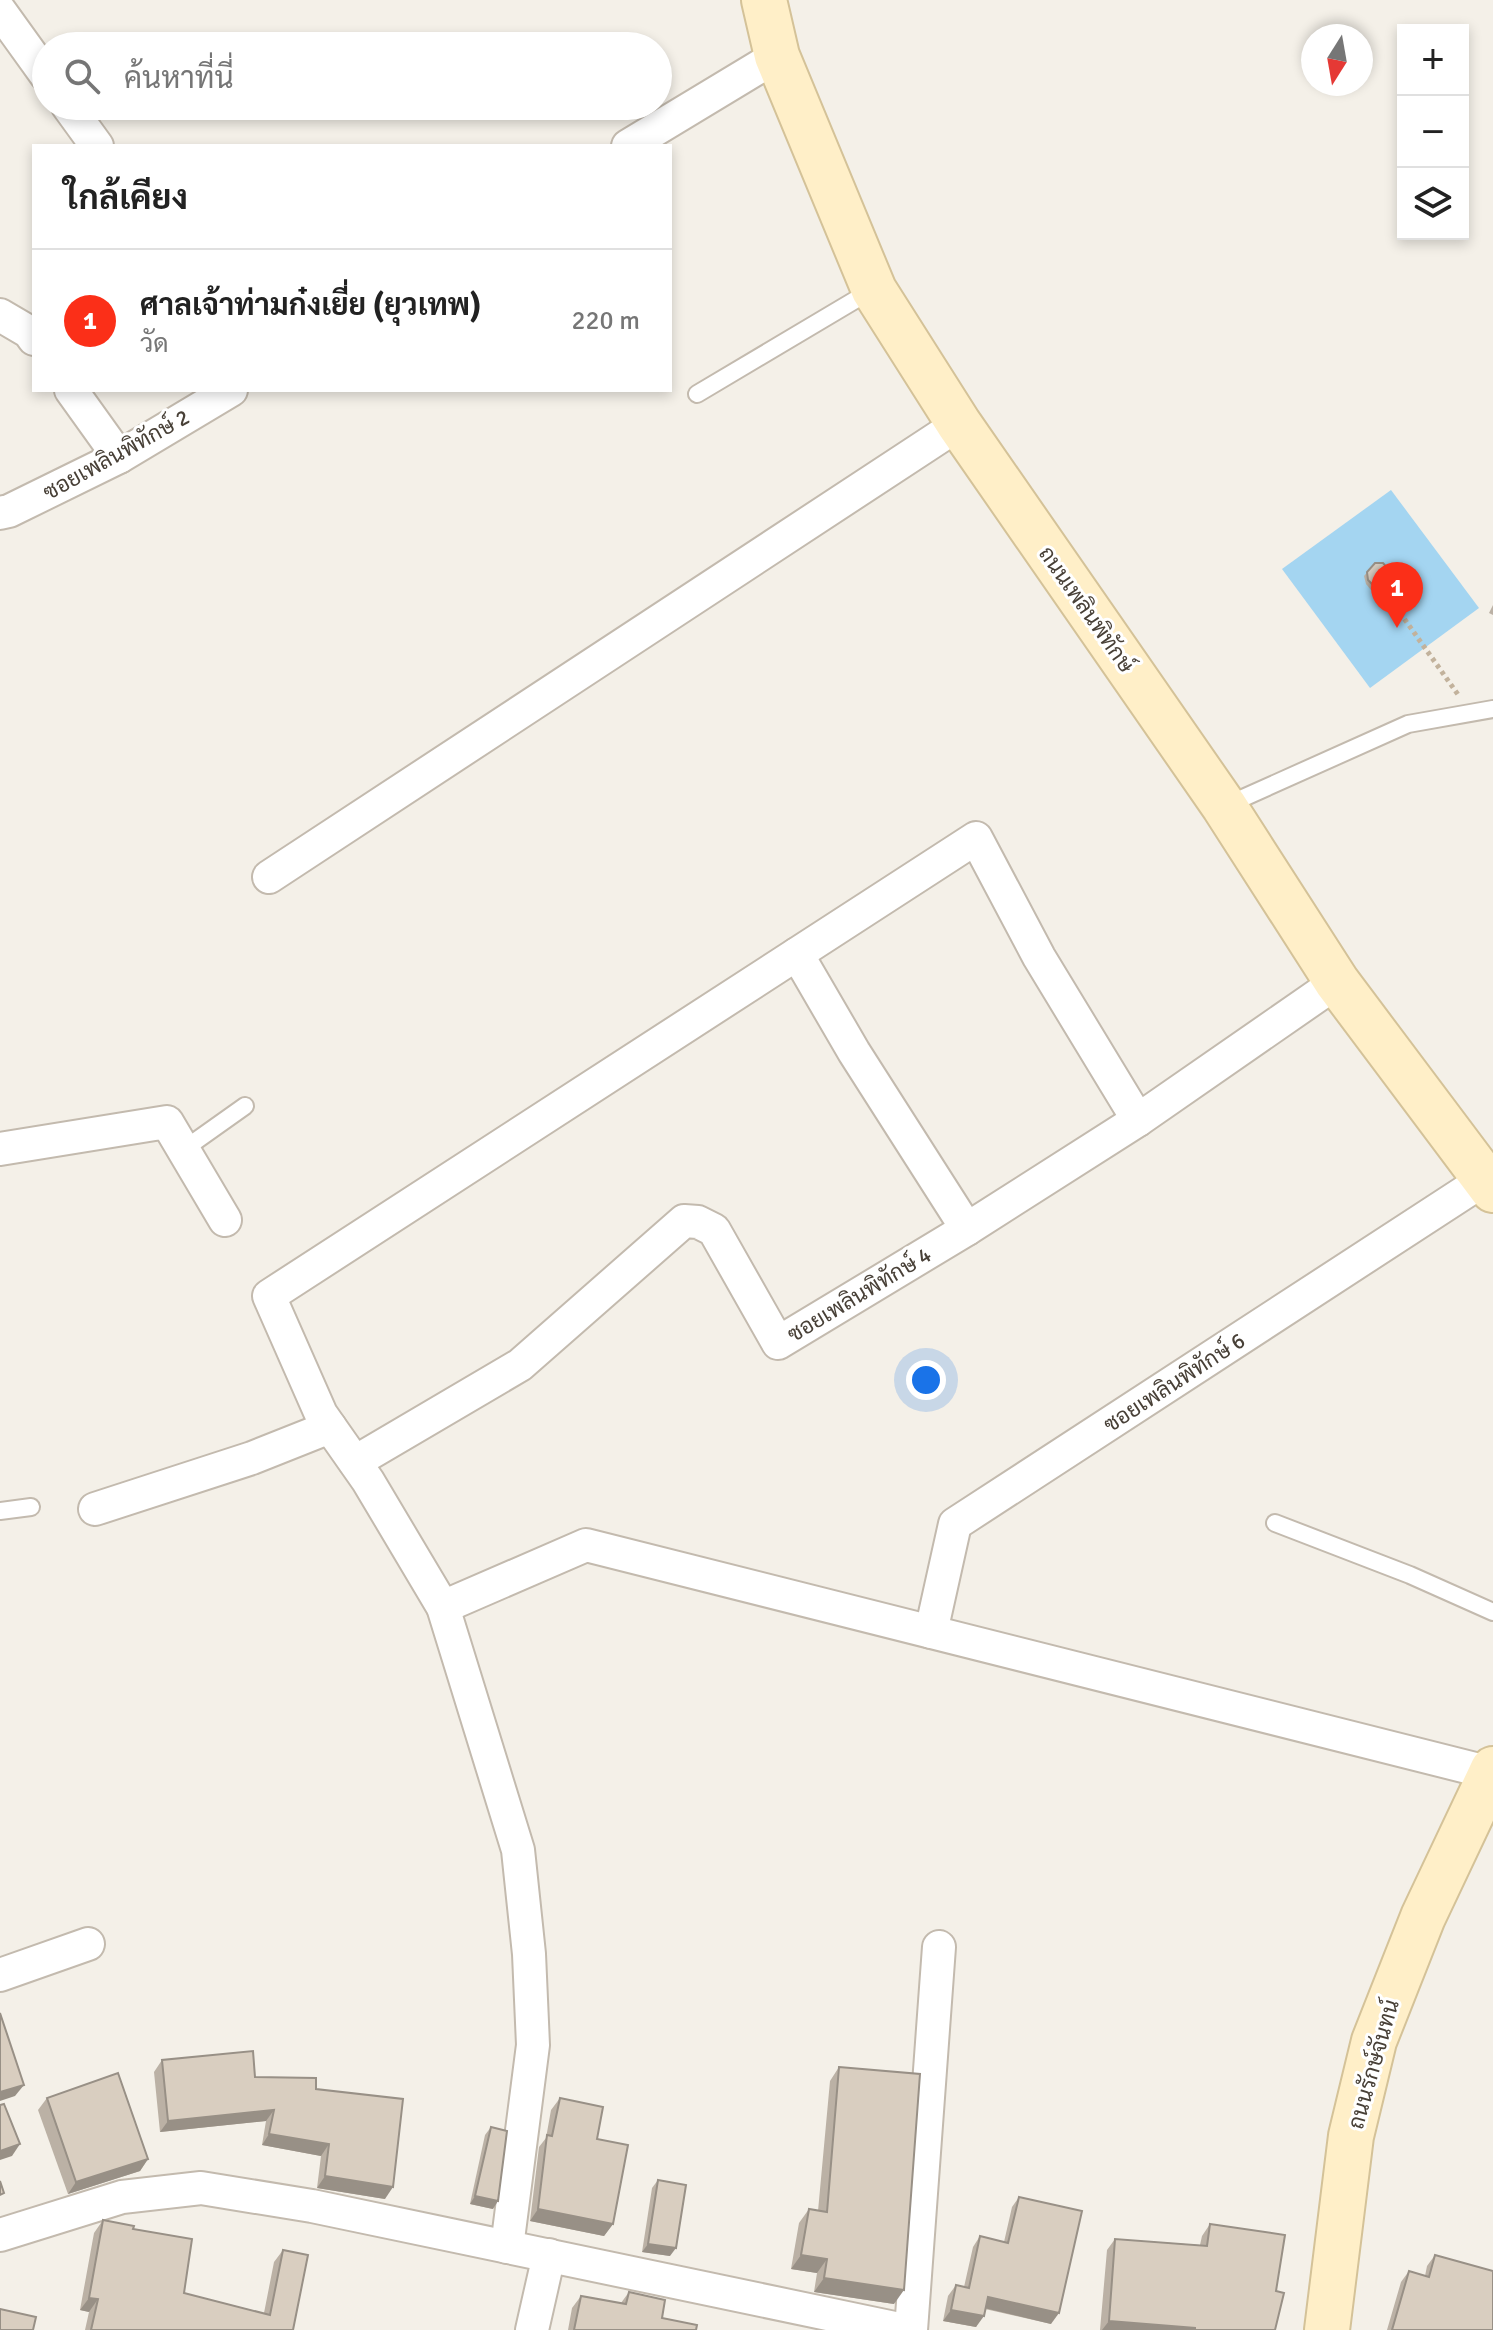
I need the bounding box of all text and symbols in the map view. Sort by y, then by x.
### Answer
north arrow [1301,24,1373,96]
map controls [1397,24,1469,240]
button: + [1397,24,1469,96]
search box [32,32,672,120]
icon: search [60,54,104,98]
text: ค้นหาที่นี่ [124,60,234,97]
button: − [1397,96,1469,168]
button: layers [1397,168,1469,240]
text: ใกล้เคียง [64,177,188,219]
text: ศาลเจ้าท่ามก๋งเยี่ย (ยุวเทพ) [140,287,481,324]
text: 1 [83,305,97,337]
text: 220 m [571,305,640,337]
text: วัด [140,328,169,360]
street label: ซอยเพลินพิทักษ์ 2 [38,402,194,506]
street label: ถนนเพลินพิทักษ์ [1033,540,1142,679]
pin: 1 [1371,562,1423,628]
street label: ซอยเพลินพิทักษ์ 4 [782,1240,936,1348]
street label: ซอยเพลินพิทักษ์ 6 [1098,1326,1250,1438]
your location [906,1360,946,1400]
street label: ถนนรักษ์จันทน์ [1341,1996,1405,2132]

